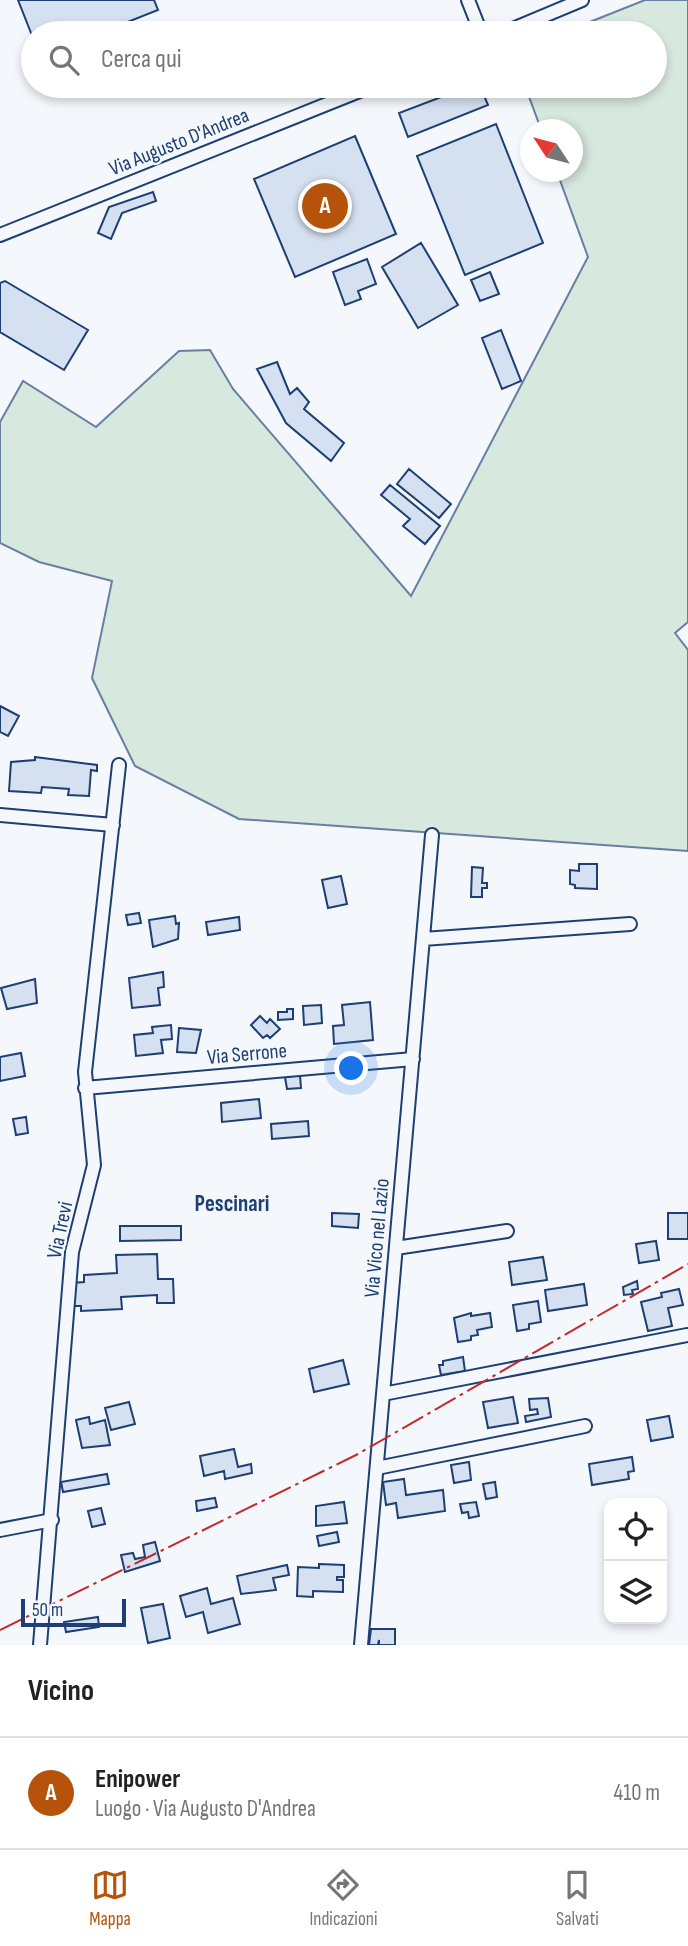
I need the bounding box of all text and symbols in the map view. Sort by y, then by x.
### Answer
search box [21,21,667,98]
icon: search [45,41,83,79]
text: Cerca qui [101,44,182,75]
street label: Via Augusto D'Andrea [105,103,253,181]
north arrow [520,119,583,182]
pin: A [302,180,348,232]
street label: Via Serrone [206,1038,288,1070]
your location [334,1051,368,1085]
street label: Via Vico nel Lazio [359,1178,395,1298]
district label: Pescinari [195,1190,269,1218]
street label: Via Trevi [42,1199,78,1261]
map controls [604,1498,667,1624]
button: locate [604,1498,667,1561]
button: layers [604,1561,667,1624]
scale bar [21,1596,126,1628]
text: 50 m [32,1599,63,1622]
text: Vicino [28,1673,94,1709]
text: Enipower [95,1764,180,1795]
text: A [46,1779,56,1807]
text: 410 m [614,1779,660,1807]
text: Luogo · Via Augusto D'Andrea [95,1795,316,1823]
tab: Mappa [89,1866,131,1931]
tab: Indicazioni [309,1866,377,1931]
tab: Salvati [556,1866,599,1931]

